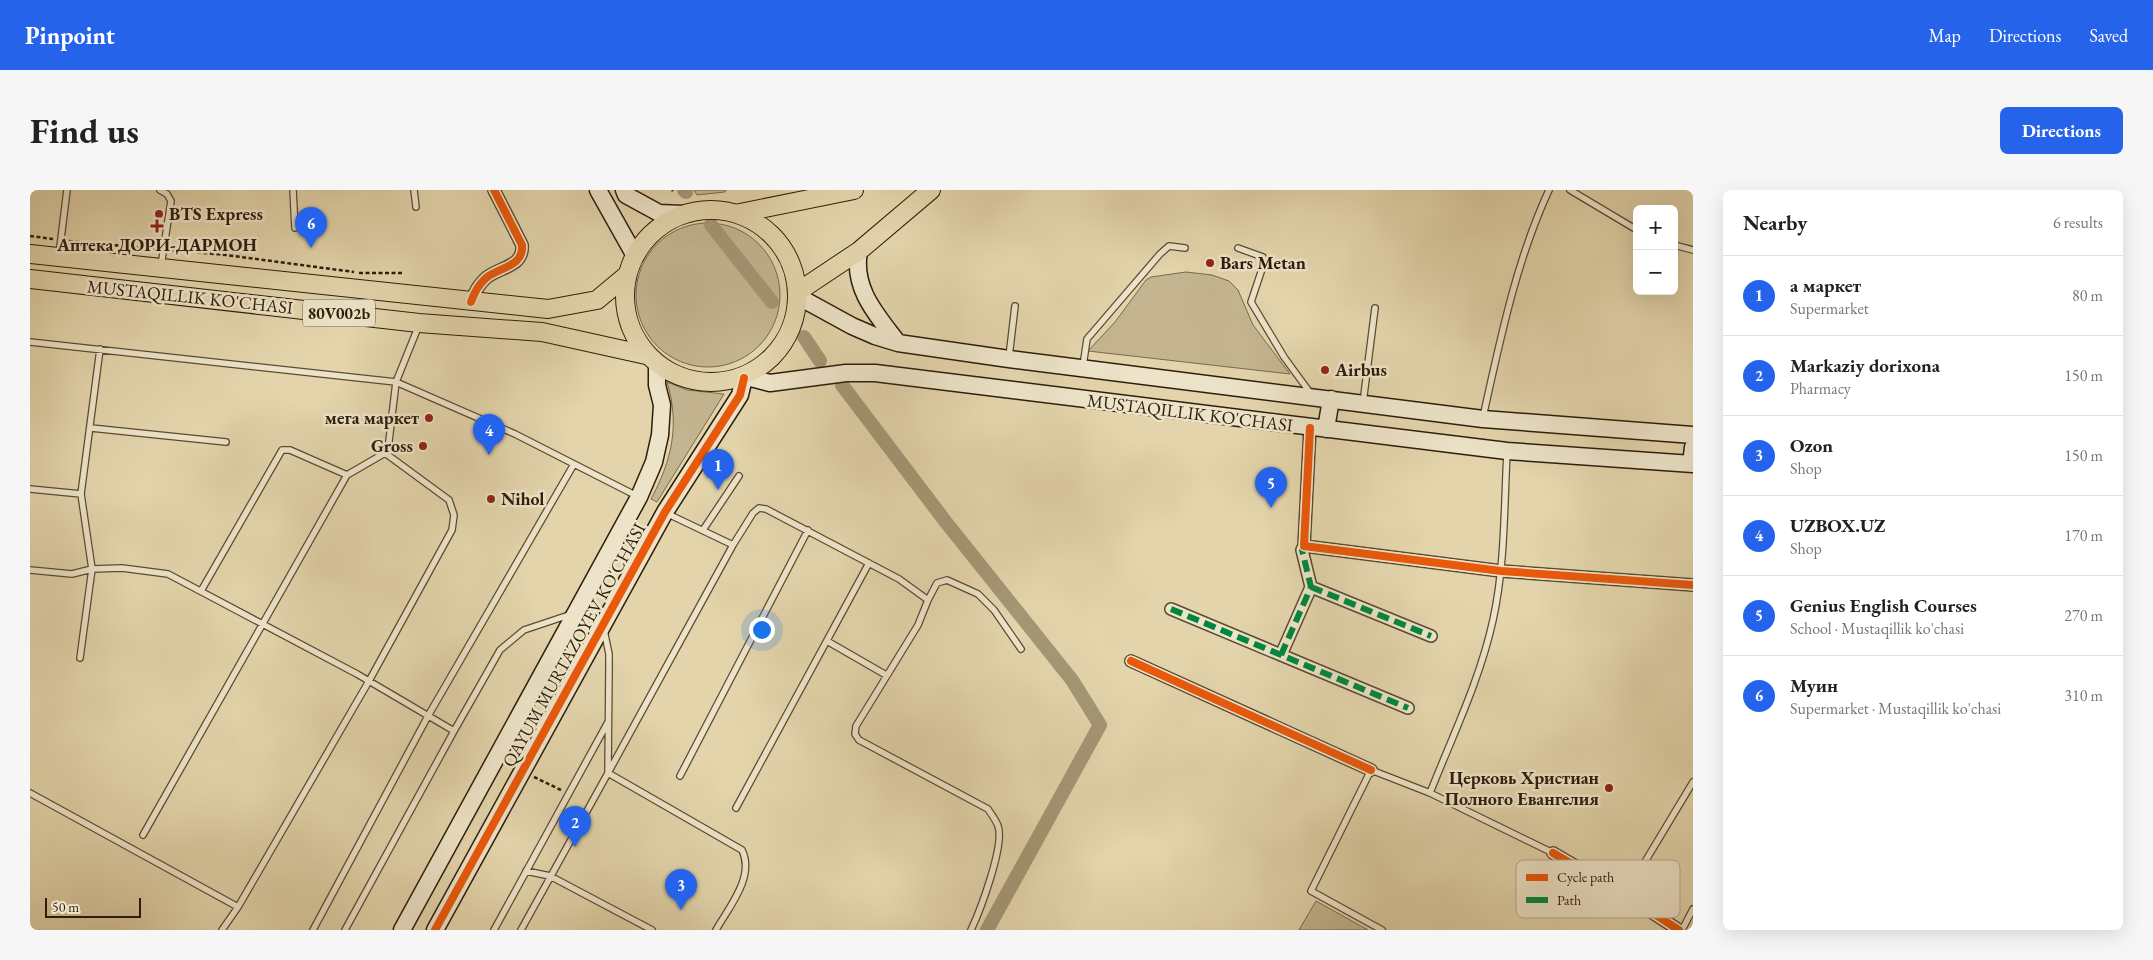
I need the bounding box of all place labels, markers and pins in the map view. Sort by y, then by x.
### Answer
place label: BTS Express [169,202,263,225]
pin: 6 [295,207,327,248]
marker: BTS Express [153,208,165,220]
marker: Аптека ДОРИ-ДАРМОН [151,220,163,232]
place label: Аптека ДОРИ-ДАРМОН [56,233,257,256]
place label: Bars Metan [1220,251,1306,274]
marker: Bars Metan [1204,257,1216,269]
place label: Airbus [1334,358,1387,381]
marker: Airbus [1319,364,1331,376]
place label: мега маркет [325,406,419,429]
marker: мега маркет [423,412,435,424]
pin: 4 [473,414,505,455]
place label: Gross [371,434,413,457]
marker: Gross [417,440,429,452]
pin: 1 [702,449,734,490]
pin: 5 [1255,467,1287,508]
place label: Nihol [501,487,544,510]
marker: Nihol [485,493,497,505]
place label: Церковь Христиан Полного Евангелия [1445,766,1600,810]
marker: Церковь Христиан Полного Евангелия [1603,782,1615,794]
pin: 2 [559,806,591,847]
pin: 3 [665,869,697,910]

